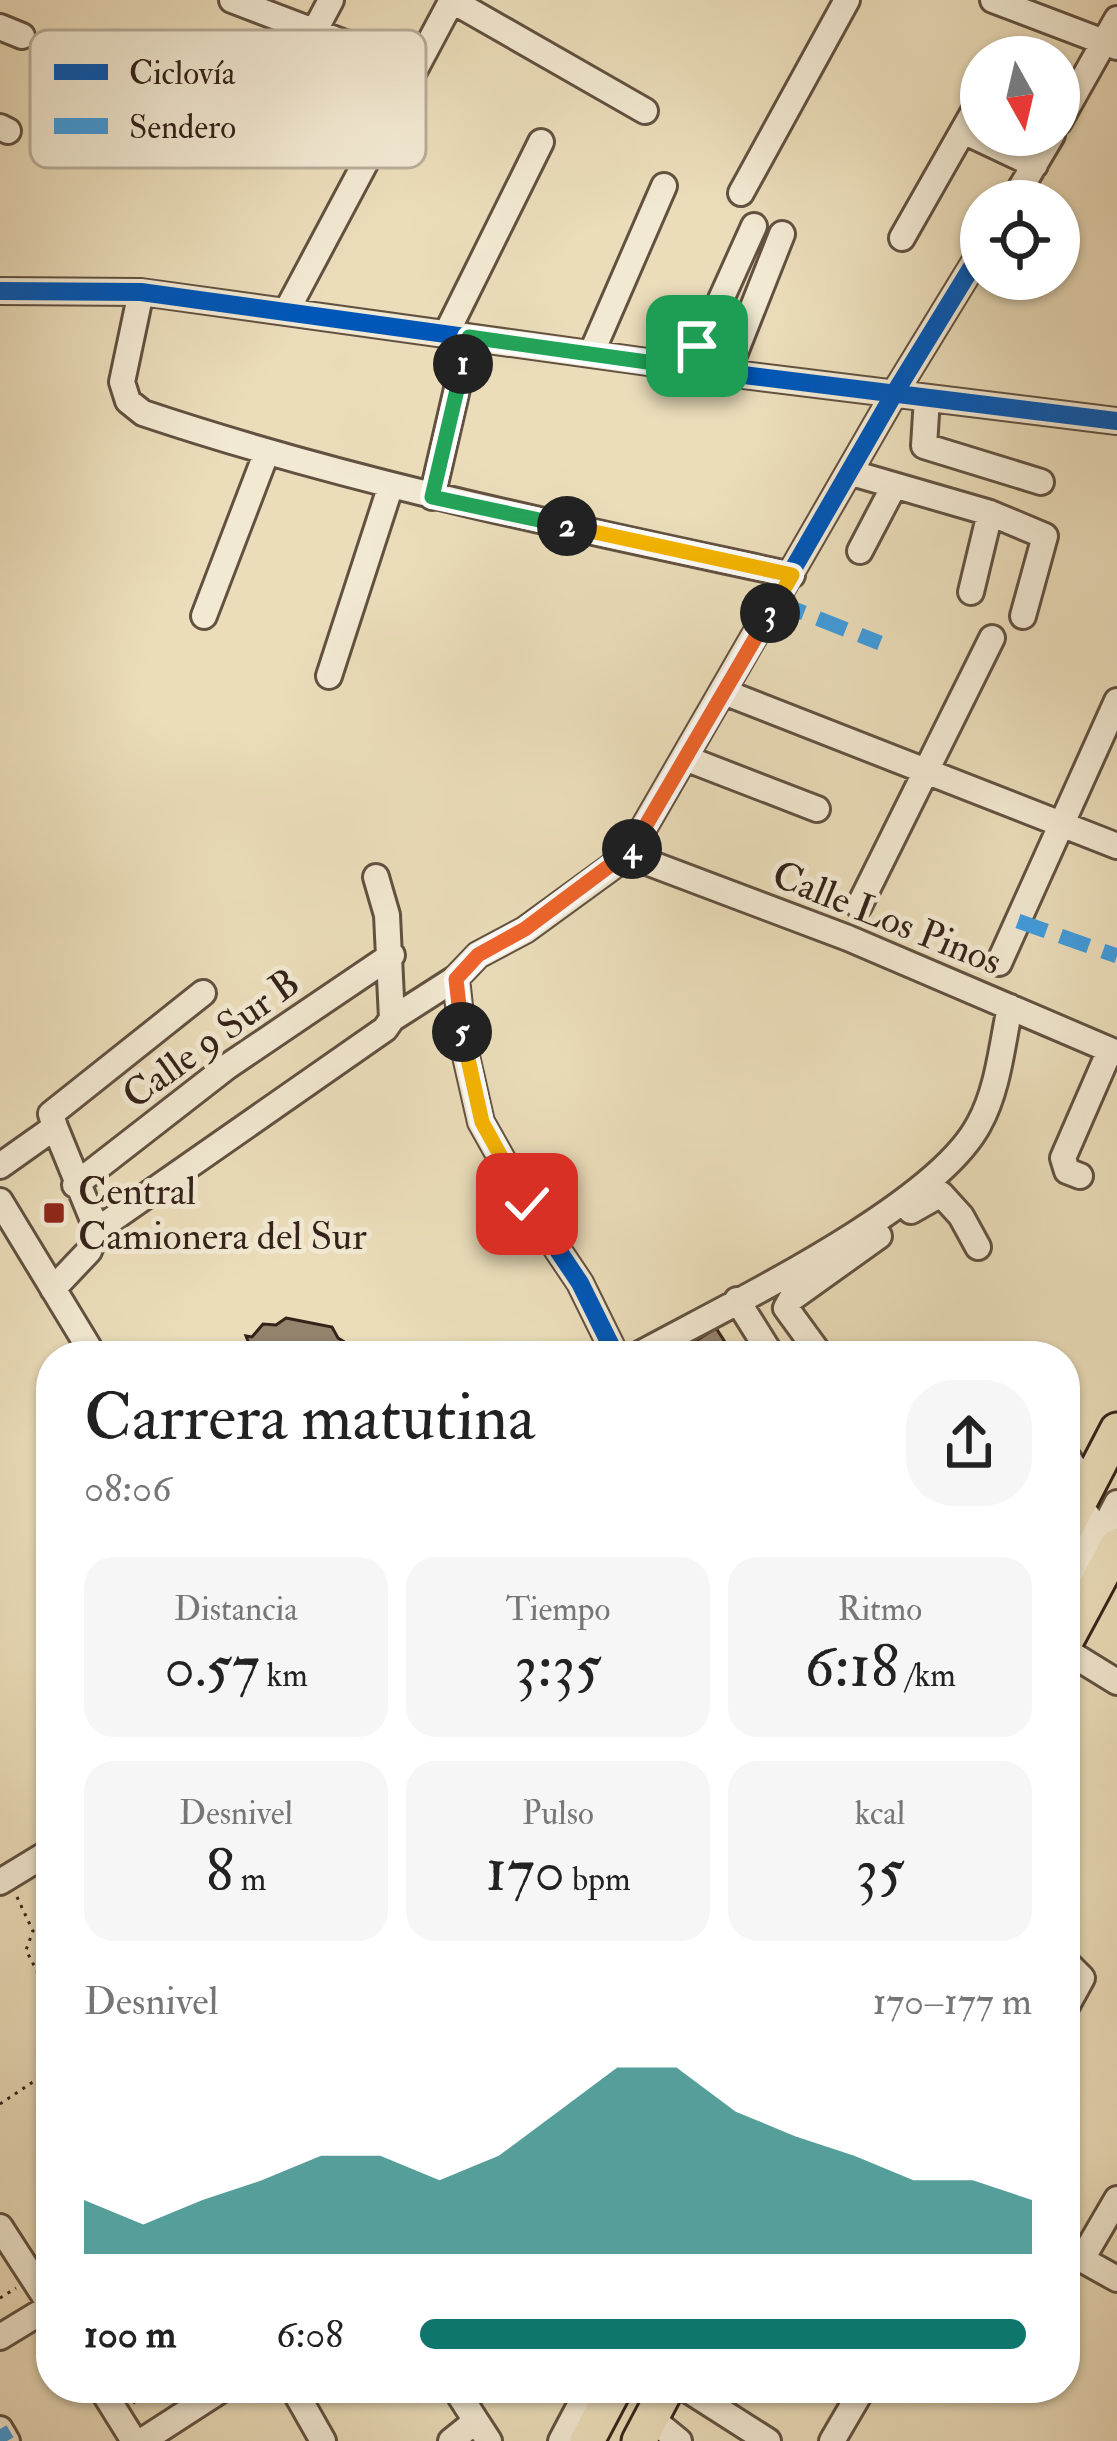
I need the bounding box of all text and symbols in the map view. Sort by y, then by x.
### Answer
legend [30,30,426,168]
north arrow [960,36,1080,156]
map controls [960,36,1080,300]
text: Ciclovía [129,53,236,94]
text: Sendero [129,107,236,148]
button: locate [960,180,1080,300]
pin [646,295,748,397]
icon: arrive [664,313,730,379]
pin: 1 [433,334,493,394]
text: 1 [457,343,469,384]
pin: 2 [537,496,597,556]
text: 2 [559,505,575,546]
pin: 3 [740,583,800,643]
text: 3 [764,592,776,633]
pin: 4 [602,819,662,879]
text: 4 [623,828,641,869]
street label: Calle Los Pinos [765,850,1009,986]
street label: Calle 9 Sur B [113,958,309,1120]
pin: 5 [432,1002,492,1062]
text: 5 [455,1011,469,1052]
pin [476,1153,578,1255]
place label: Central Camionera del Sur [78,1167,367,1261]
icon: check [494,1171,560,1237]
marker: Central Camionera del Sur [41,1200,67,1226]
text: Carrera matutina [84,1377,535,1460]
button: share [906,1380,1032,1506]
text: 08:06 [84,1464,172,1513]
text: Distancia [174,1589,298,1630]
text: Tiempo [506,1589,610,1630]
text: Ritmo [838,1589,922,1630]
text: 0.57 [164,1630,260,1705]
text: 3:35 [514,1630,602,1705]
text: 6:18 [804,1630,899,1705]
text: km [260,1655,308,1696]
text: /km [899,1655,956,1696]
text: Desnivel [179,1793,293,1834]
text: Pulso [522,1793,594,1834]
text: kcal [855,1793,905,1834]
text: 8 [206,1834,234,1909]
text: 170 [486,1834,565,1909]
text: 35 [855,1834,905,1909]
text: m [234,1859,266,1900]
text: bpm [565,1859,630,1900]
text: Desnivel [84,1977,219,2026]
text: 170–177 m [872,1977,1032,2026]
text: 100 m [84,2310,176,2359]
text: 6:08 [276,2310,344,2359]

